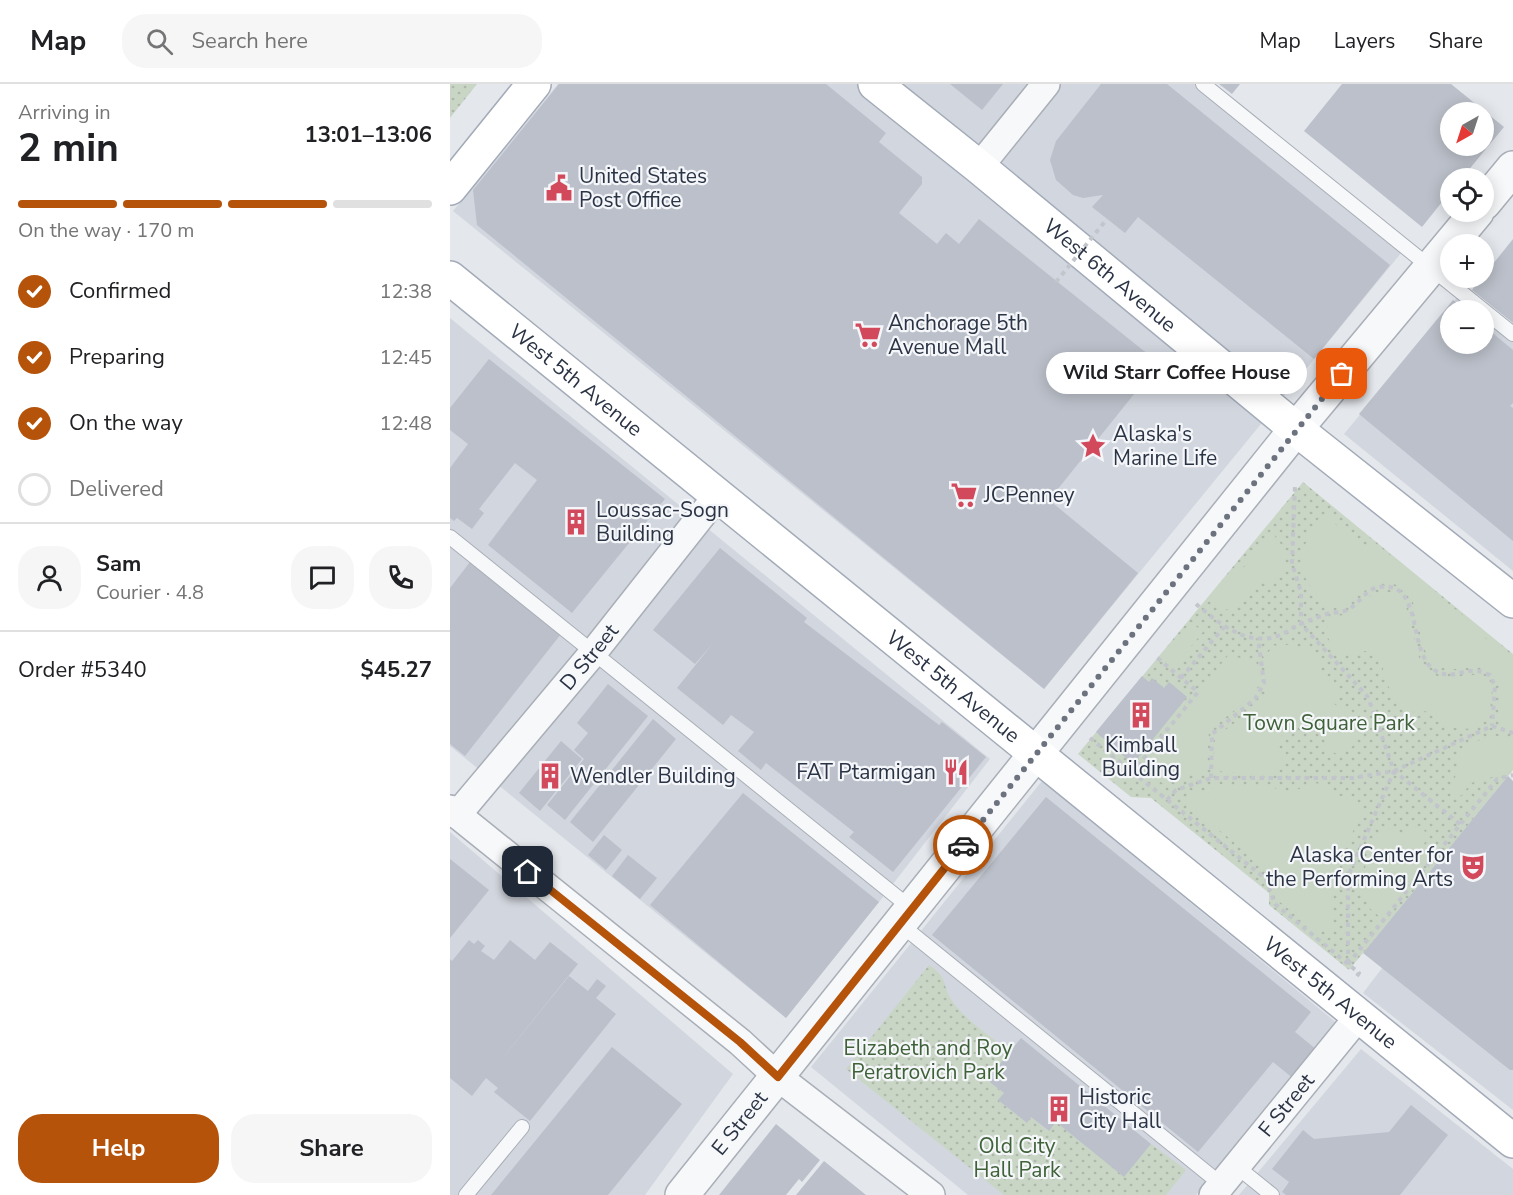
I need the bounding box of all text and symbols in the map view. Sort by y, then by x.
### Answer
search box [122,14,542,68]
text: Map [30,22,86,60]
icon: search [143,25,176,58]
text: Search here [191,26,308,56]
text: Map [1259,27,1301,55]
text: Layers [1334,27,1395,55]
text: Share [1428,27,1483,55]
text: Arriving in [18,99,111,126]
north arrow [1440,102,1494,156]
map controls [1440,102,1494,354]
text: 13:01–13:06 [304,120,432,150]
text: 2 min [18,122,119,175]
place label: United States Post Office [579,162,707,214]
button: locate [1440,168,1494,222]
public building icon: United States Post Office [544,173,574,203]
street label: West 6th Avenue [1038,212,1182,339]
text: On the way · 170 m [18,217,194,244]
button: + [1440,234,1494,288]
icon: check [18,275,51,308]
text: Confirmed [69,276,171,306]
text: 12:38 [379,278,432,305]
button: − [1440,300,1494,354]
place label: Anchorage 5th Avenue Mall [888,309,1028,361]
street label: West 5th Avenue [503,317,649,443]
supermarket icon: Anchorage 5th Avenue Mall [853,320,883,350]
icon: check [18,341,51,374]
text: Preparing [69,342,165,372]
text: 12:45 [379,344,432,371]
pin [1316,348,1367,399]
callout: Wild Starr Coffee House [1045,353,1306,395]
icon: bag [1325,357,1358,390]
text: Wild Starr Coffee House [1063,359,1290,386]
icon: check [18,407,51,440]
text: On the way [69,408,183,438]
text: 12:48 [379,410,432,437]
place label: Alaska's Marine Life [1113,420,1217,472]
place icon: Alaska's Marine Life [1078,431,1108,461]
text: Delivered [69,474,164,504]
supermarket icon: JCPenney [949,480,979,510]
place label: JCPenney [983,481,1075,509]
place label: Loussac-Sogn Building [596,496,729,548]
building icon: Loussac-Sogn Building [561,507,591,537]
button: person [18,546,81,609]
button: chat [291,546,354,609]
button: phone [369,546,432,609]
text: Sam [96,549,141,579]
text: Courier · 4.8 [96,579,204,606]
street label: D Street [554,617,625,696]
street label: West 5th Avenue [880,624,1026,749]
text: Order #5340 [18,655,147,685]
text: $45.27 [361,655,432,685]
building icon: Kimball Building [1126,700,1156,730]
park label: Town Square Park [1243,709,1415,737]
place label: Kimball Building [1102,731,1180,783]
restaurant icon: FAT Ptarmigan [941,757,971,787]
place label: FAT Ptarmigan [796,758,936,786]
building icon: Wendler Building [535,761,565,791]
place label: Wendler Building [570,762,736,790]
courier [933,815,993,875]
icon: car [947,829,980,862]
place label: Alaska Center for the Performing Arts [1266,841,1453,893]
pin [502,846,553,897]
theatre icon: Alaska Center for the Performing Arts [1458,852,1488,882]
icon: home [511,855,544,888]
street label: West 5th Avenue [1258,930,1403,1056]
park label: Elizabeth and Roy Peratrovich Park [844,1034,1013,1086]
street label: F Street [1252,1067,1321,1143]
place label: Historic City Hall [1079,1083,1162,1135]
street label: E Street [705,1085,774,1161]
building icon: Historic City Hall [1044,1094,1074,1124]
button: Help [18,1114,219,1183]
button: Share [231,1114,432,1183]
park label: Old City Hall Park [974,1132,1061,1184]

